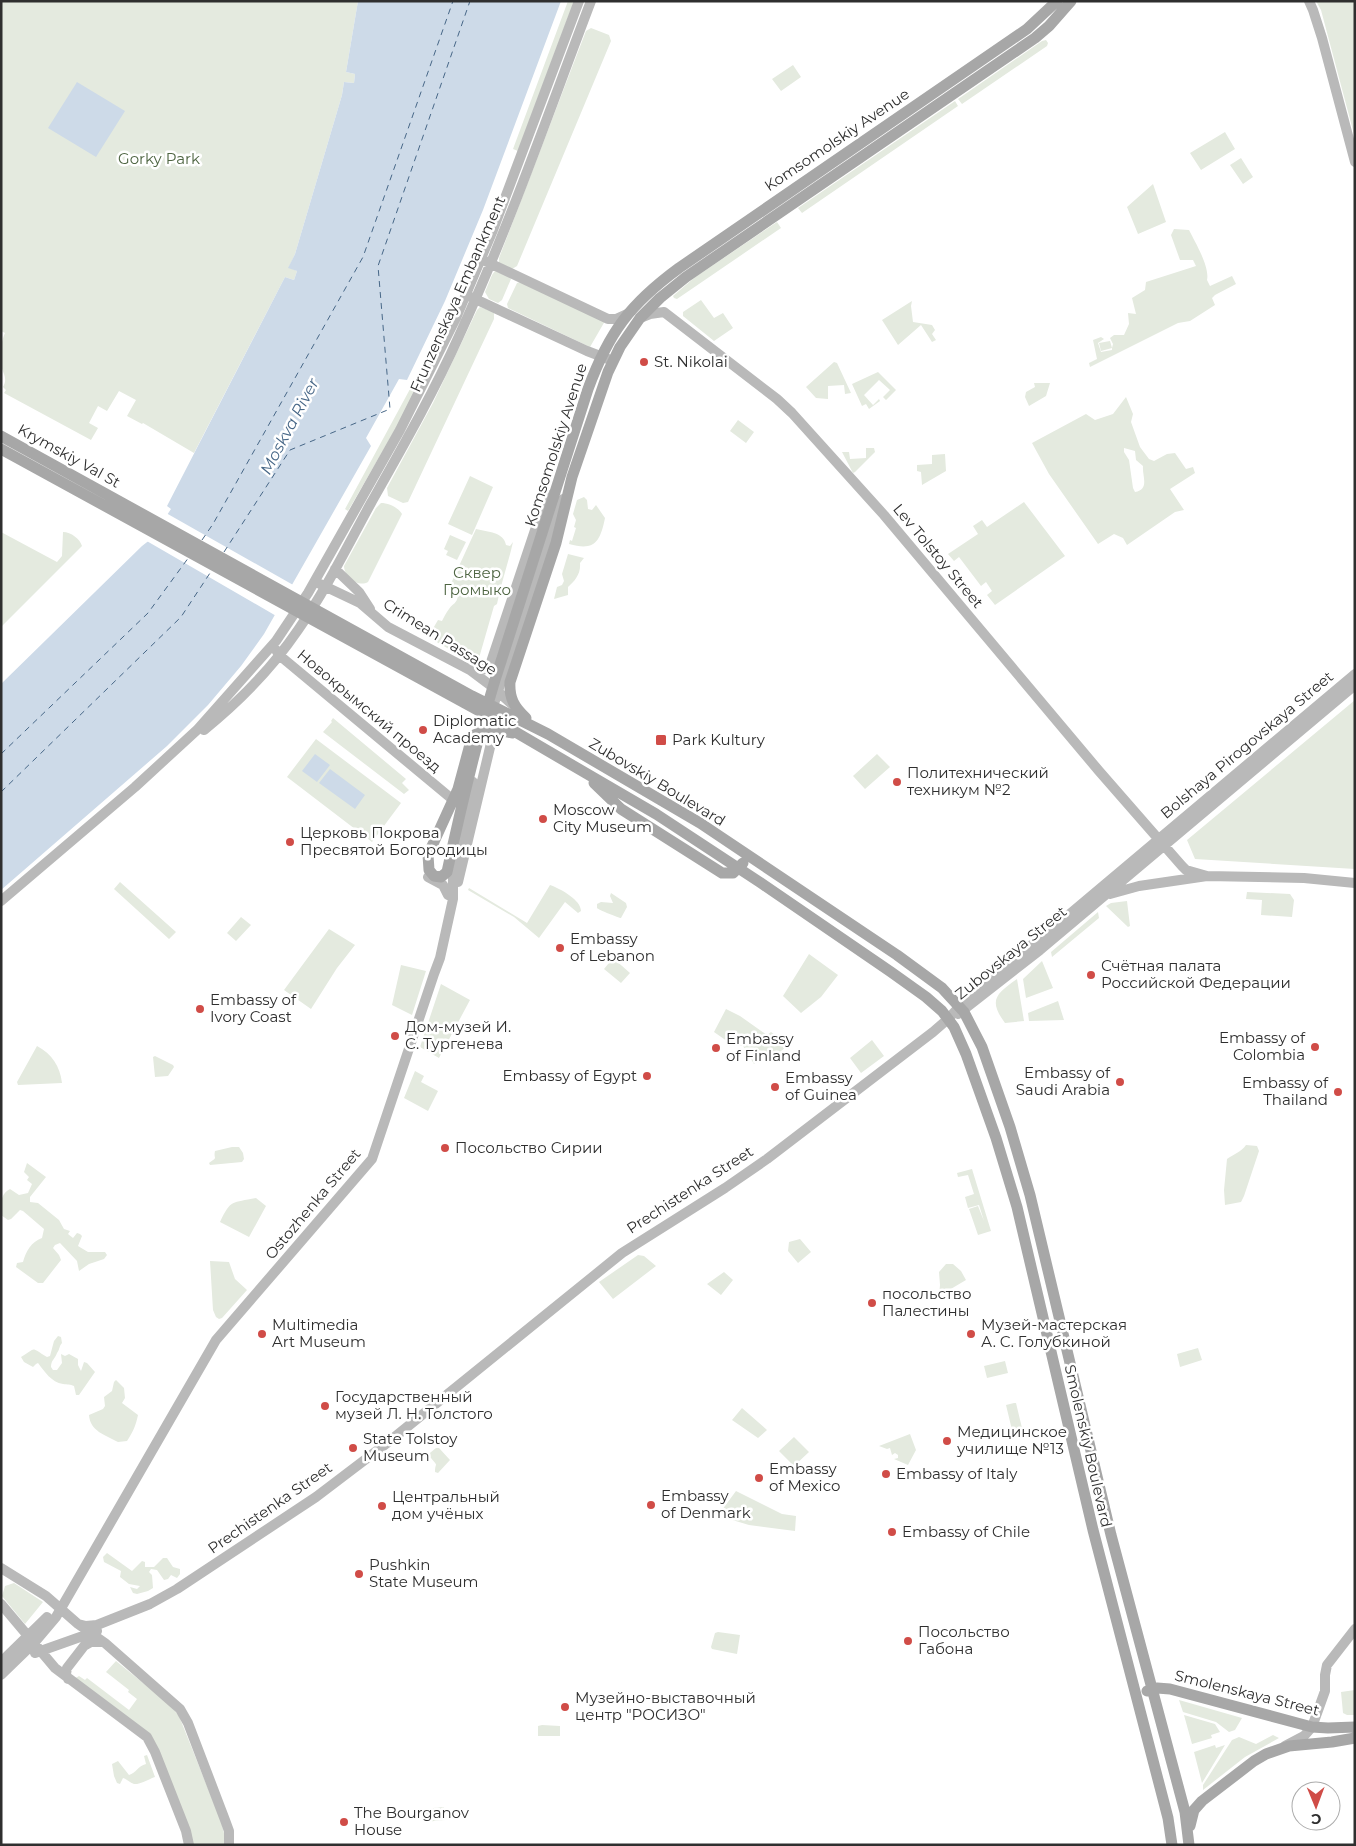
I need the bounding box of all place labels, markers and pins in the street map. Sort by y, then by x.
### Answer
place label: St. Nikolai [654,352,728,371]
marker: St. Nikolai [638,356,650,368]
place label: Diplomatic Academy [433,711,516,747]
marker: Diplomatic Academy [417,724,429,736]
place label: Park Kultury [672,730,766,749]
marker: Park Kultury [654,733,668,747]
place label: Политехнический техникум №2 [907,763,1049,799]
marker: Политехнический техникум №2 [891,776,903,788]
place label: Moscow City Museum [553,800,652,836]
marker: Moscow City Museum [537,813,549,825]
place label: Церковь Покрова Пресвятой Богородицы [300,823,488,859]
marker: Церковь Покрова Пресвятой Богородицы [284,836,296,848]
place label: Embassy of Lebanon [570,929,655,965]
marker: Embassy of Lebanon [554,942,566,954]
place label: Счётная палата Российской Федерации [1101,956,1291,992]
marker: Счётная палата Российской Федерации [1085,969,1097,981]
place label: Embassy of Ivory Coast [210,990,297,1026]
marker: Embassy of Ivory Coast [194,1003,206,1015]
place label: Дом-музей И. С. Тургенева [405,1017,511,1053]
place label: Embassy of Colombia [1219,1028,1306,1064]
place label: Embassy of Finland [726,1029,801,1065]
marker: Дом-музей И. С. Тургенева [389,1030,401,1042]
marker: Embassy of Colombia [1309,1041,1321,1053]
marker: Embassy of Finland [710,1042,722,1054]
place label: Embassy of Saudi Arabia [1016,1063,1111,1099]
place label: Embassy of Egypt [502,1066,637,1085]
place label: Embassy of Guinea [785,1068,857,1104]
marker: Embassy of Egypt [641,1070,653,1082]
place label: Embassy of Thailand [1242,1073,1329,1109]
marker: Embassy of Saudi Arabia [1114,1076,1126,1088]
marker: Embassy of Guinea [769,1081,781,1093]
marker: Embassy of Thailand [1332,1086,1344,1098]
place label: Посольство Сирии [455,1138,603,1157]
marker: Посольство Сирии [439,1142,451,1154]
place label: посольство Палестины [882,1284,971,1320]
marker: посольство Палестины [866,1297,878,1309]
place label: Multimedia Art Museum [272,1315,366,1351]
place label: Музей-мастерская А. С. Голубкиной [981,1315,1127,1351]
marker: Multimedia Art Museum [256,1328,268,1340]
marker: Музей-мастерская А. С. Голубкиной [965,1328,977,1340]
place label: Государственный музей Л. Н. Толстого [335,1387,493,1423]
marker: Государственный музей Л. Н. Толстого [319,1400,331,1412]
place label: Медицинское училище №13 [956,1422,1067,1458]
place label: State Tolstoy Museum [363,1429,458,1465]
marker: Медицинское училище №13 [941,1435,953,1447]
marker: State Tolstoy Museum [347,1442,359,1454]
place label: Embassy of Mexico [769,1459,840,1495]
place label: Embassy of Italy [896,1464,1018,1483]
marker: Embassy of Italy [880,1468,892,1480]
marker: Embassy of Mexico [753,1472,765,1484]
place label: Embassy of Denmark [661,1486,751,1522]
place label: Центральный дом учёных [392,1487,500,1523]
marker: Embassy of Denmark [645,1499,657,1511]
marker: Центральный дом учёных [376,1500,388,1512]
place label: Embassy of Chile [902,1522,1030,1541]
marker: Embassy of Chile [886,1526,898,1538]
place label: Pushkin State Museum [369,1555,478,1591]
marker: Pushkin State Museum [353,1568,365,1580]
place label: Посольство Габона [918,1622,1010,1658]
marker: Посольство Габона [902,1635,914,1647]
place label: Музейно-выставочный центр "РОСИЗО" [575,1688,756,1724]
marker: Музейно-выставочный центр "РОСИЗО" [559,1701,571,1713]
place label: The Bourganov House [354,1803,470,1839]
marker: The Bourganov House [338,1816,350,1828]

